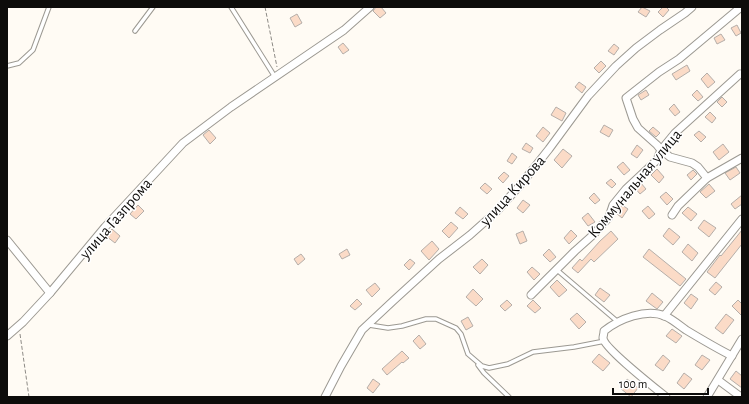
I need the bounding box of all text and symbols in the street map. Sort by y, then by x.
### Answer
street label: Коммунальная улица [585,126,686,242]
street label: улица Кирова [476,152,549,230]
street label: улица Газпрома [76,175,156,263]
scale bar [613,370,708,396]
text: 100 m [619,378,647,390]

